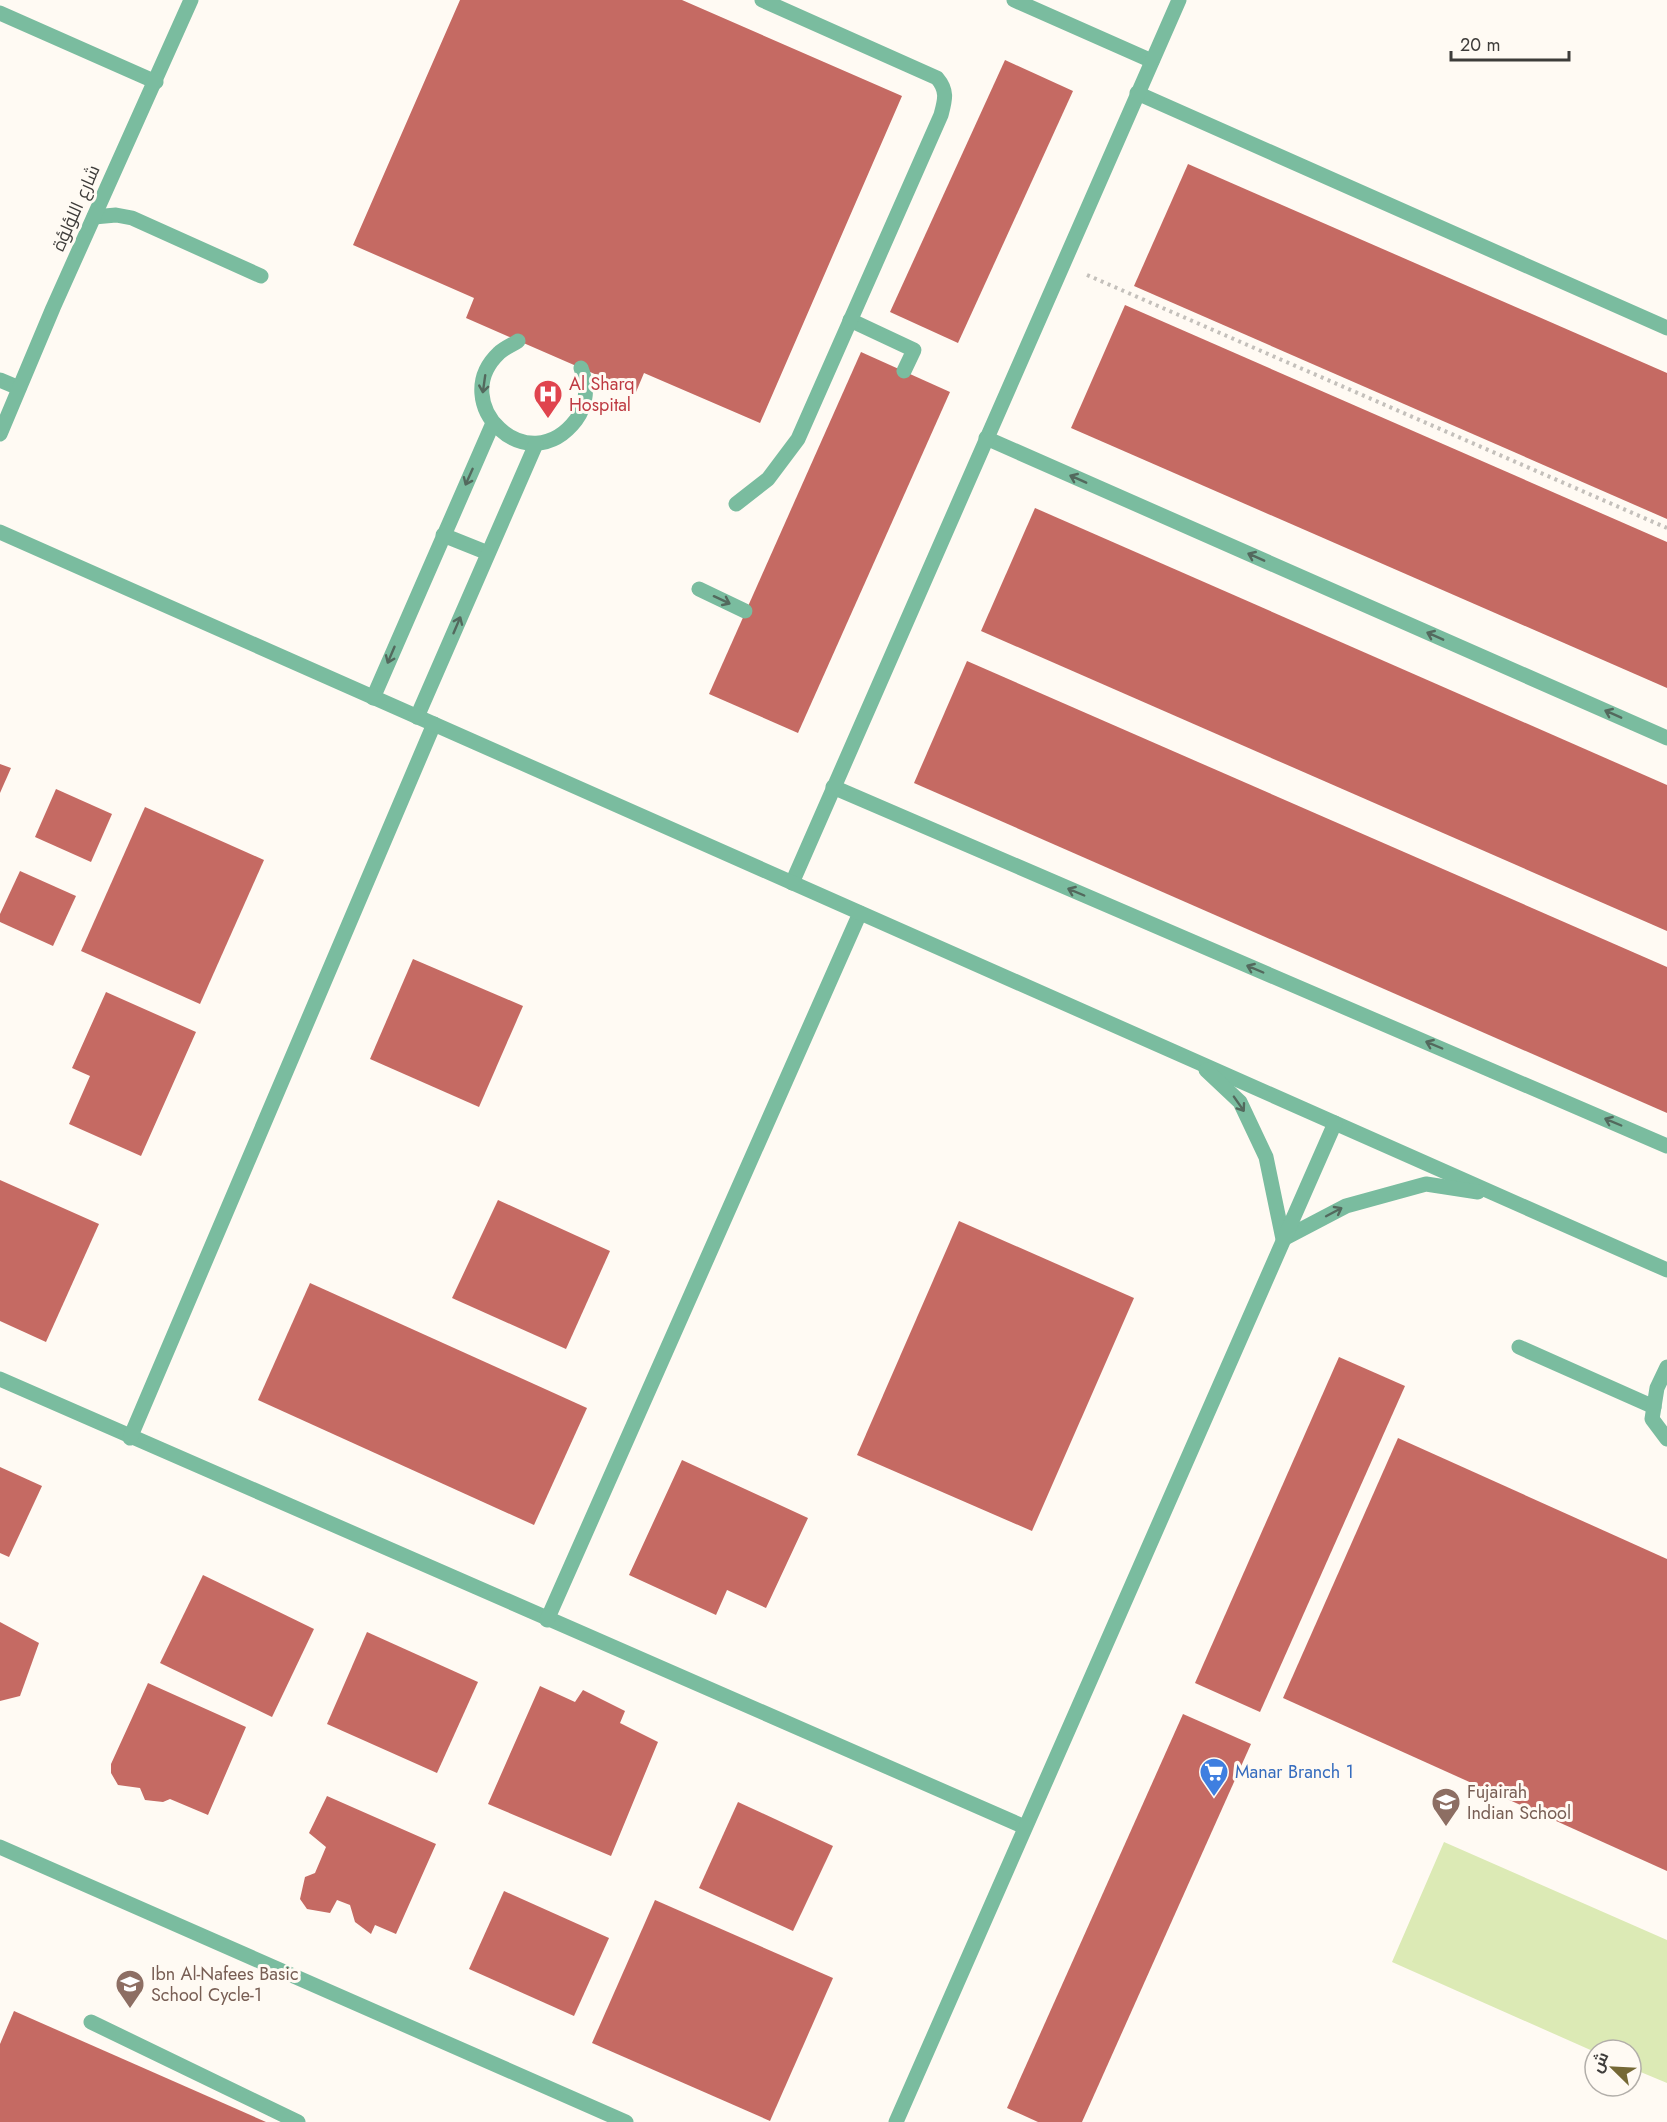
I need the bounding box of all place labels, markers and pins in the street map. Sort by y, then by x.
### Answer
place label: Al Sharq Hospital [569,371,635,418]
hospital icon: Al Sharq Hospital [532,378,564,420]
supermarket icon: Manar Branch 1 [1198,1756,1230,1798]
place label: Manar Branch 1 [1235,1759,1354,1785]
place label: Fujairah Indian School [1467,1779,1571,1826]
school or university icon: Fujairah Indian School [1430,1786,1462,1828]
place label: Ibn Al-Nafees Basic School Cycle-1 [151,1961,299,2008]
school or university icon: Ibn Al-Nafees Basic School Cycle-1 [114,1968,146,2010]

